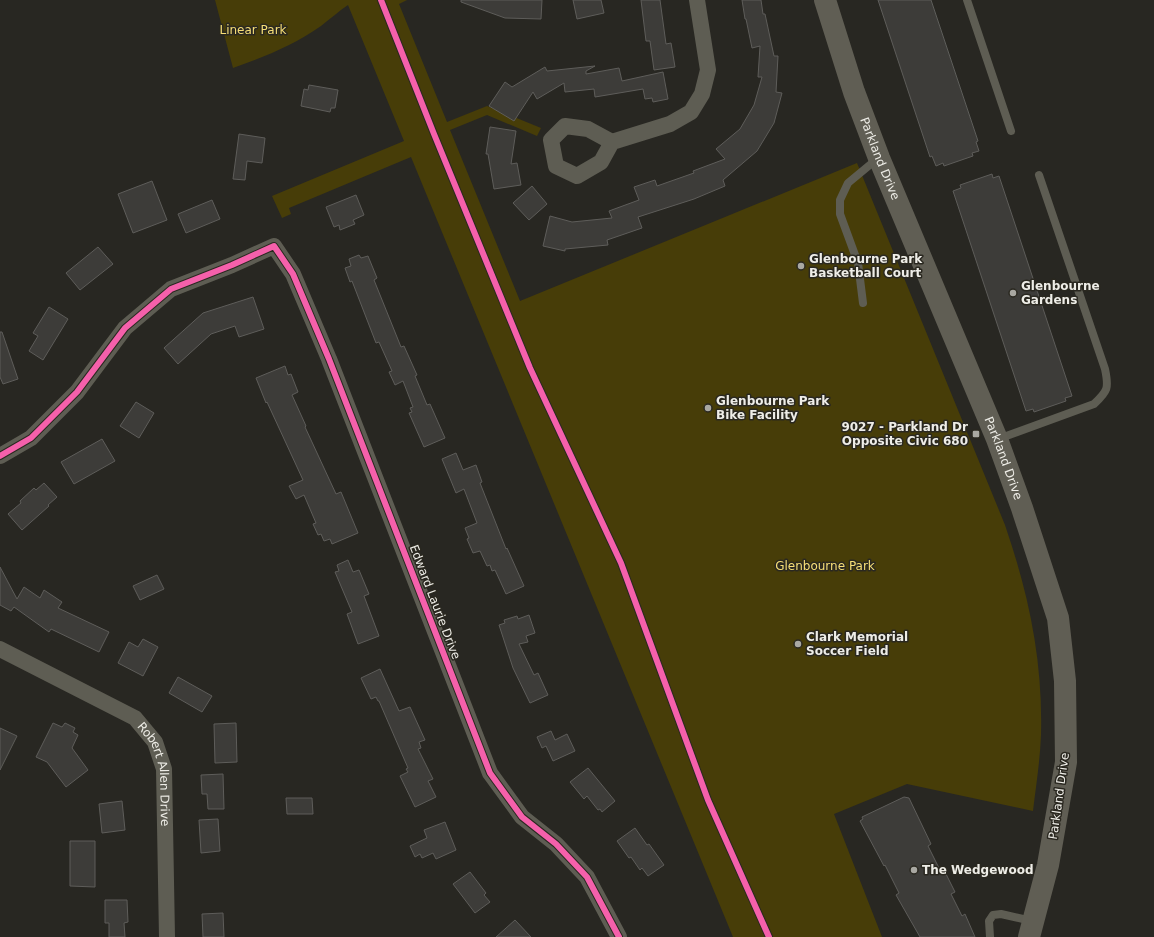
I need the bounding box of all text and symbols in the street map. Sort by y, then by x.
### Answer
park label: Linear Park [219,23,287,37]
street label: Parkland Drive [857,115,903,202]
place label: Glenbourne Park Basketball Court [809,252,923,280]
marker: Glenbourne Park Basketball Court [796,261,806,271]
place label: Glenbourne Gardens [1021,279,1100,307]
marker: Glenbourne Gardens [1008,288,1018,298]
place label: Glenbourne Park Bike Facility [716,394,830,422]
marker: Glenbourne Park Bike Facility [703,403,713,413]
street label: Parkland Drive [981,414,1025,502]
place label: 9027 - Parkland Dr Opposite Civic 680 [841,420,968,448]
marker: 9027 - Parkland Dr Opposite Civic 680 [971,429,981,439]
street label: Edward Laurie Drive [407,543,463,661]
park label: Glenbourne Park [775,559,875,573]
place label: Clark Memorial Soccer Field [806,630,908,658]
marker: Clark Memorial Soccer Field [793,639,803,649]
street label: Robert Allen Drive [135,719,172,827]
street label: Parkland Drive [1046,752,1072,840]
place label: The Wedgewood [922,863,1033,877]
marker: The Wedgewood [909,865,919,875]

